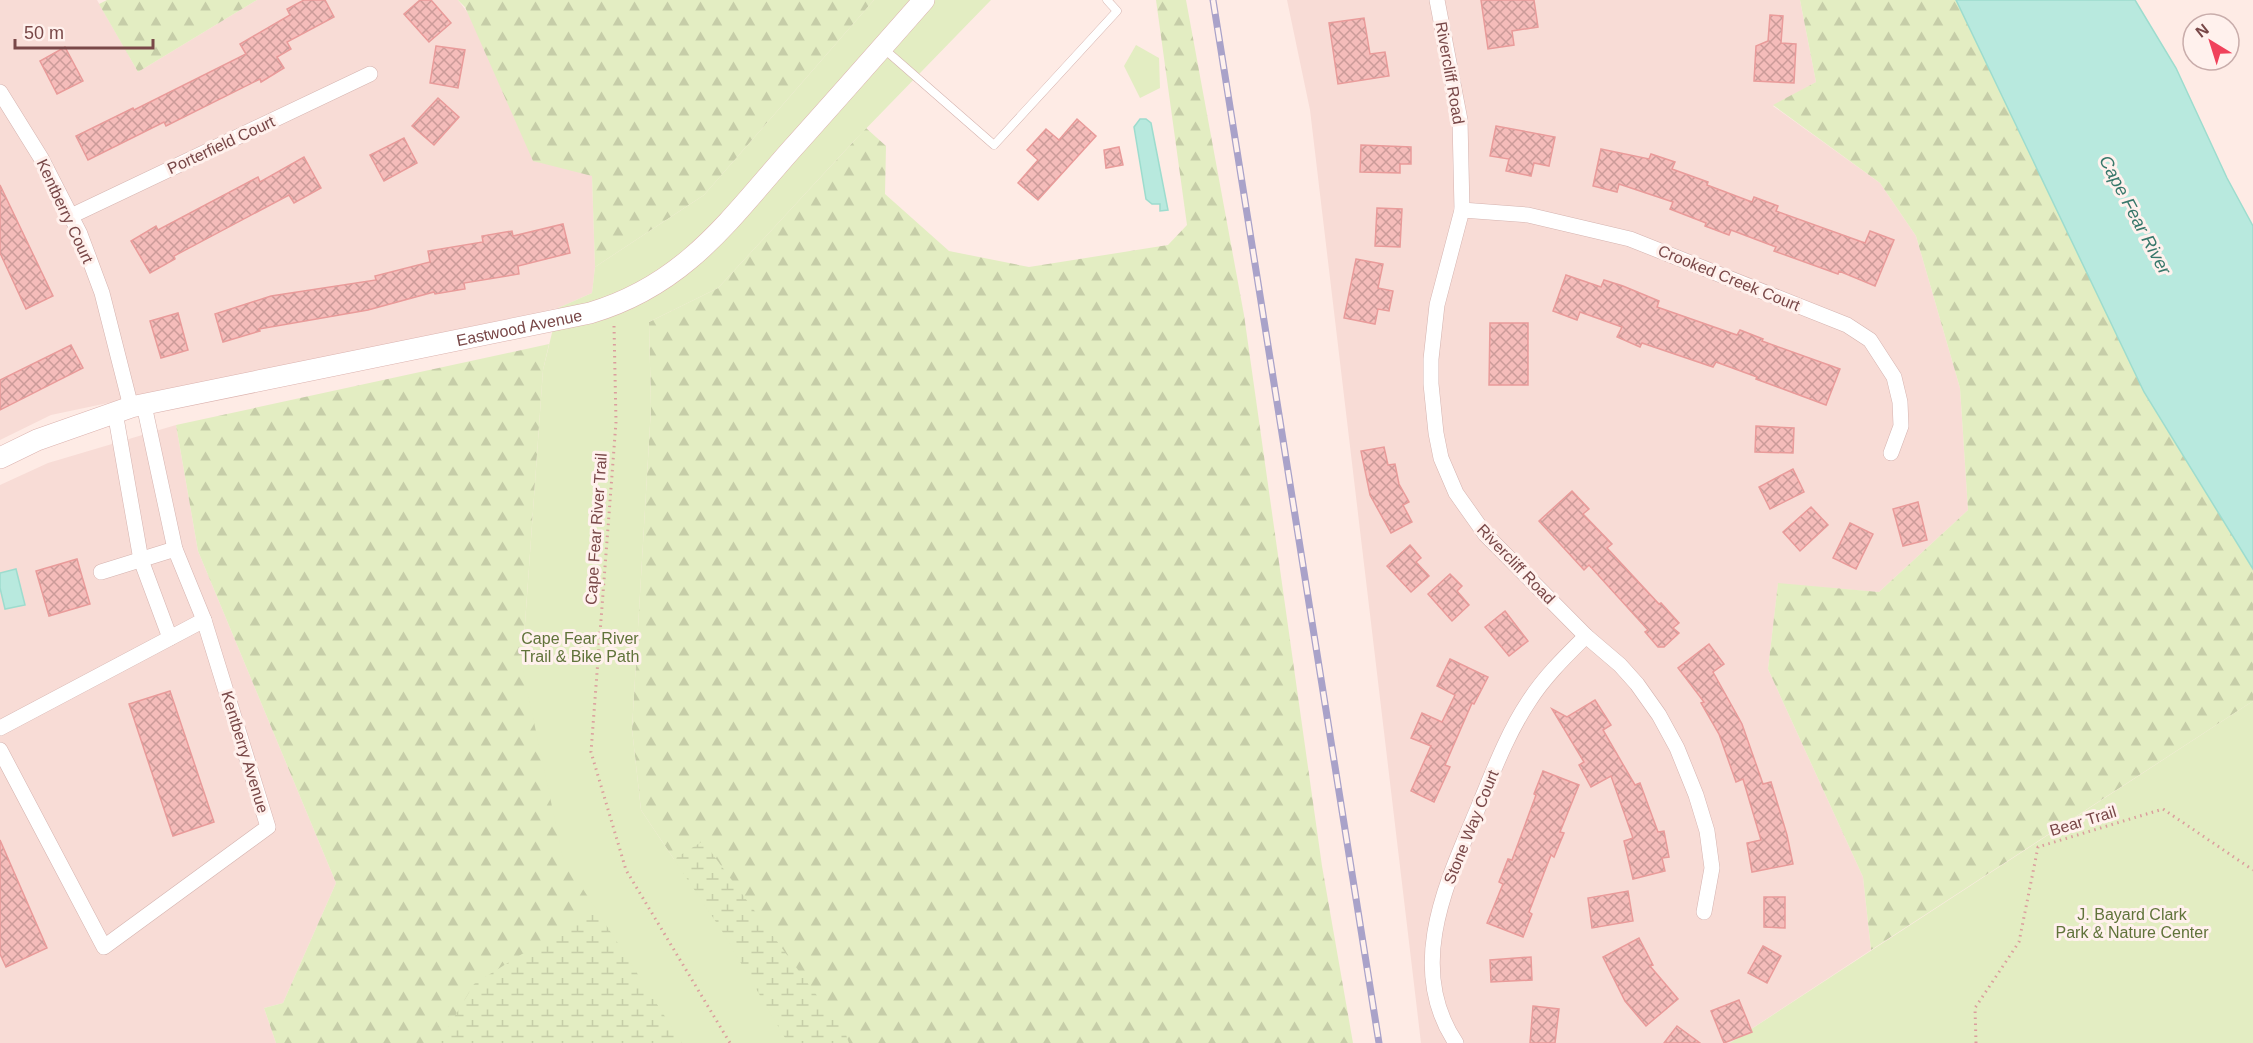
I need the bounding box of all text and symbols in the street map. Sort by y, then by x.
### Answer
scale bar [15,12,153,50]
north arrow [2181,12,2241,72]
street label: Rivercliff Road [1433,20,1467,126]
text: N [2192,20,2212,41]
text: 50 m [24,23,64,43]
street label: Porterfield Court [165,112,278,177]
water label: Cape Fear River [2095,152,2175,279]
street label: Kentberry Court [33,156,97,266]
street label: Crooked Creek Court [1656,242,1803,314]
street label: Eastwood Avenue [455,306,584,349]
street label: Cape Fear River Trail [582,453,610,605]
street label: Rivercliff Road [1474,521,1558,607]
park label: Cape Fear River Trail & Bike Path [521,630,639,665]
street label: Kentberry Avenue [218,689,272,815]
street label: Stone Way Court [1440,767,1502,886]
street label: Bear Trail [2048,803,2118,839]
park label: J. Bayard Clark Park & Nature Center [2056,906,2209,941]

